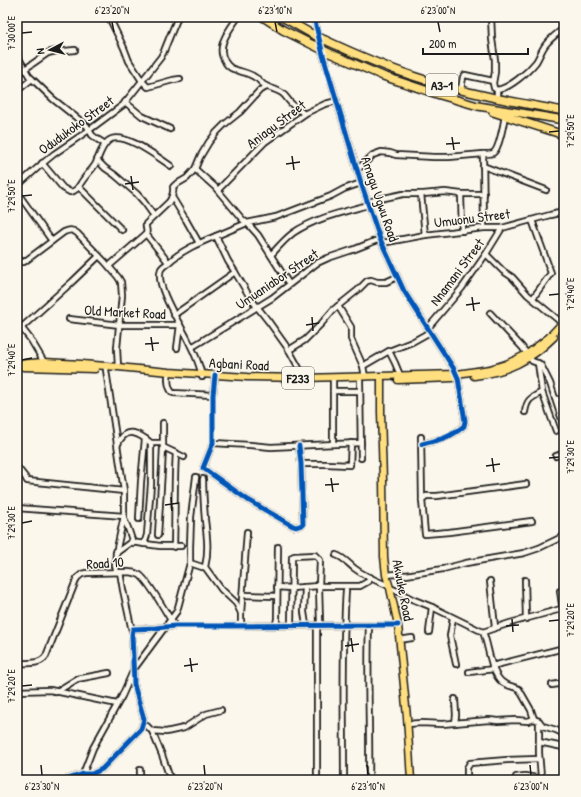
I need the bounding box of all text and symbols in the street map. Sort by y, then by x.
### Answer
text: 6°23'20"N [95,4,129,17]
text: 6°23'10"N [258,4,292,17]
text: 6°23'00"N [421,4,455,17]
text: 7°30'00"E [5,15,18,50]
north arrow [30,30,70,70]
scale bar [423,30,528,56]
text: 200 m [429,35,456,52]
text: N [33,47,47,55]
road number: A3-1 [426,74,458,96]
street label: Odudukoko Street [34,91,117,158]
street label: Aniagu Street [242,95,310,153]
text: 7°29'50"E [564,114,577,148]
street label: Amagu Ugwu Road [356,154,404,245]
text: 7°29'50"E [5,179,18,213]
street label: Umuonu Street [433,203,511,232]
street label: Nnamani Street [425,234,488,309]
street label: Umuaniabor Street [232,244,322,313]
text: 7°29'40"E [564,277,577,310]
street label: Old Market Road [84,300,167,323]
text: 7°29'40"E [5,343,18,376]
street label: Agbani Road [209,352,270,376]
road number: F233 [282,367,314,389]
text: 7°29'30"E [564,440,577,474]
text: 7°29'30"E [5,506,18,540]
street label: Road 10 [86,552,124,573]
street label: Akwuke Road [388,558,419,623]
text: 7°29'20"E [564,602,577,637]
text: 7°29'20"E [5,668,18,703]
text: 6°23'30"N [25,780,59,793]
text: 6°23'20"N [188,780,222,793]
text: 6°23'10"N [351,780,385,793]
text: 6°23'00"N [514,780,548,793]

